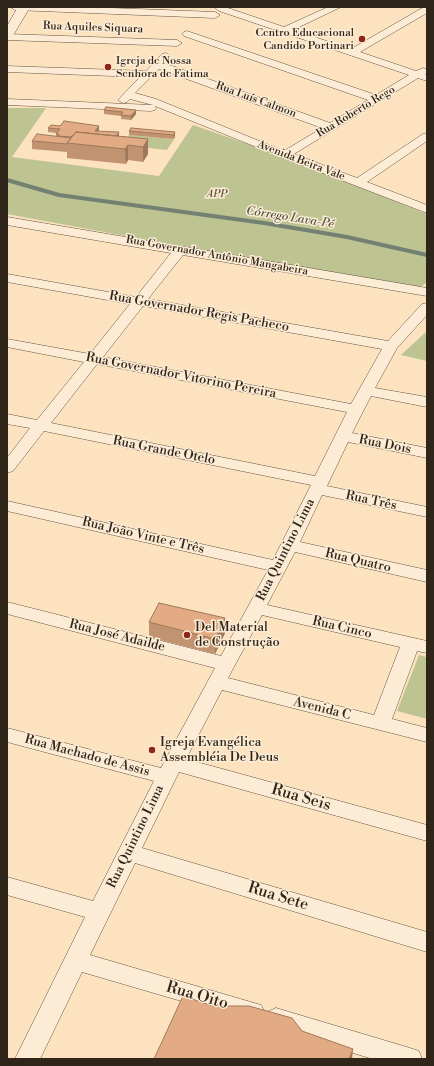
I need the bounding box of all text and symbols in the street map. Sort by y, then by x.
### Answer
street label: Rua Aquiles Siquara [43,20,143,36]
place label: Centro Educacional Candido Portinari [255,26,354,52]
marker: Centro Educacional Candido Portinari [357,34,367,44]
place label: Igreja de Nossa Senhora de Fatima [116,54,209,80]
marker: Igreja de Nossa Senhora de Fatima [103,62,113,72]
street label: Rua Luís Calmon [214,79,298,121]
street label: Rua Roberto Rego [314,83,398,141]
street label: Avenida Beira Vale [255,138,347,184]
park label: APP [207,187,227,201]
water label: Córrego Lava-Pé [245,204,335,232]
street label: Rua Governador Antônio Mangabeira [125,233,309,279]
street label: Rua Governador Regis Pacheco [108,288,290,336]
street label: Rua Governador Vitorino Pereira [84,350,278,402]
street label: Rua Dois [357,432,413,458]
street label: Rua Grande Otelo [111,433,217,469]
street label: Rua Três [344,488,398,514]
street label: Rua Quintino Lima [253,496,319,604]
street label: Rua João Vinte e Três [80,514,206,558]
street label: Rua Quatro [324,546,392,576]
street label: Rua Cinco [311,614,373,642]
street label: Rua José Adailde [67,617,167,655]
place label: Del Material de Construção [195,620,280,651]
marker: Del Material de Construção [182,630,192,640]
street label: Avenida C [292,694,352,724]
street label: Rua Machado de Assis [23,732,151,780]
place label: Igreja Evangélica Assembléia De Deus [160,735,279,766]
marker: Igreja Evangélica Assembléia De Deus [147,745,157,755]
street label: Rua Seis [269,780,333,816]
street label: Rua Quintino Lima [104,783,168,891]
street label: Rua Sete [245,879,311,915]
street label: Rua Oito [164,978,230,1014]

